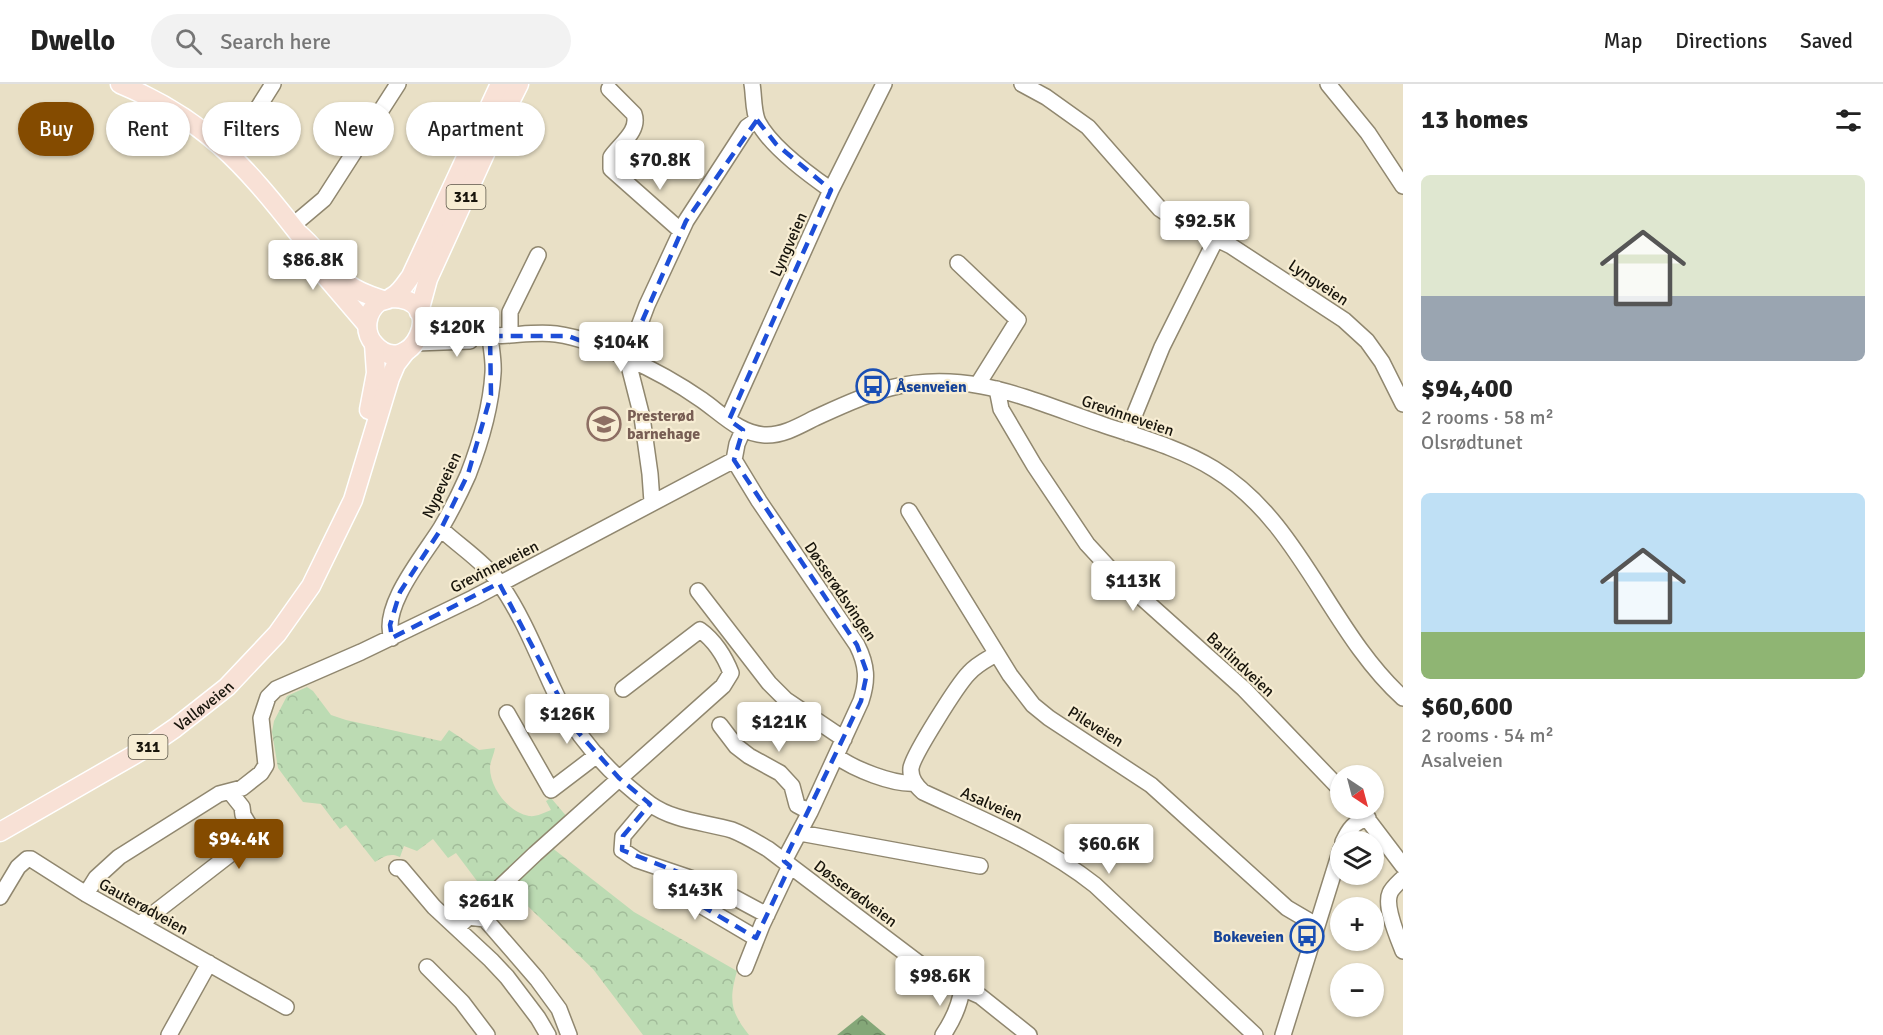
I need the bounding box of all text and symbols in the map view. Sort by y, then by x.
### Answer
search box [151,14,571,68]
text: Dwello [30,24,115,58]
icon: search [172,25,205,58]
text: Search here [220,28,331,55]
text: Map [1604,28,1642,54]
text: Directions [1675,28,1767,54]
text: Saved [1800,28,1853,54]
chip: Buy [18,102,94,156]
chip: Rent [106,102,190,156]
chip: Filters [202,102,301,156]
chip: New [313,102,394,156]
chip: Apartment [406,102,545,156]
text: 13 homes [1421,104,1528,136]
icon: filters [1832,104,1865,137]
pin: $70.8K [611,140,709,191]
text: $70.8K [629,147,691,172]
road number: 311 [446,185,486,209]
pin: $92.5K [1156,201,1254,252]
text: $92.5K [1174,208,1236,233]
street label: Lyngveien [766,209,812,280]
icon: home [1589,214,1697,322]
pin: $86.8K [264,240,362,291]
text: $86.8K [282,247,344,272]
street label: Lyngveien [1284,255,1352,310]
pin: $120K [415,307,499,358]
text: $120K [429,314,485,339]
pin: $104K [579,322,663,373]
text: $104K [593,329,649,354]
bus stop icon: Åsenveien [855,368,891,404]
text: $94,400 [1421,373,1513,405]
place label: Åsenveien [896,377,967,397]
street label: Grevinneveien [1079,391,1177,441]
text: 2 rooms · 58 m² [1421,405,1554,430]
school or university icon: Presterød barnehage [586,406,622,442]
place label: Presterød barnehage [627,406,700,444]
text: Olsrødtunet [1421,430,1523,455]
street label: Nypeveien [418,449,466,522]
icon: home [1589,532,1697,640]
street label: Grevinneveien [447,536,542,598]
street label: Døsserødsvingen [800,538,881,645]
pin: $113K [1091,561,1175,612]
text: $113K [1105,568,1161,593]
street label: Barlindveien [1202,628,1279,701]
street label: Valløveien [170,677,239,736]
text: $60,600 [1421,691,1513,723]
pin: $126K [525,694,609,745]
text: $126K [539,701,595,726]
pin: $121K [737,702,821,753]
street label: Pileveien [1064,702,1127,752]
text: $121K [751,709,807,734]
text: 2 rooms · 54 m² [1421,723,1554,748]
road number: 311 [128,735,168,759]
text: Asalveien [1421,748,1503,773]
north arrow [1330,765,1384,819]
map controls [1330,765,1384,1017]
street label: Asalveien [958,782,1026,827]
pin: $94.4K [190,819,288,870]
pin: $60.6K [1060,824,1158,875]
text: $94.4K [208,826,270,851]
text: $60.6K [1078,831,1140,856]
button: layers [1330,831,1384,885]
street label: Døsserødveien [810,856,901,932]
pin: $143K [653,870,737,921]
street label: Gauterødveien [95,874,192,940]
text: $143K [667,877,723,902]
pin: $261K [444,881,528,932]
text: $261K [458,888,514,913]
button: + [1330,897,1384,951]
bus stop icon: Bokeveien [1289,918,1325,954]
place label: Bokeveien [1213,927,1284,947]
pin: $98.6K [891,956,989,1007]
text: $98.6K [909,963,971,988]
button: − [1330,963,1384,1017]

